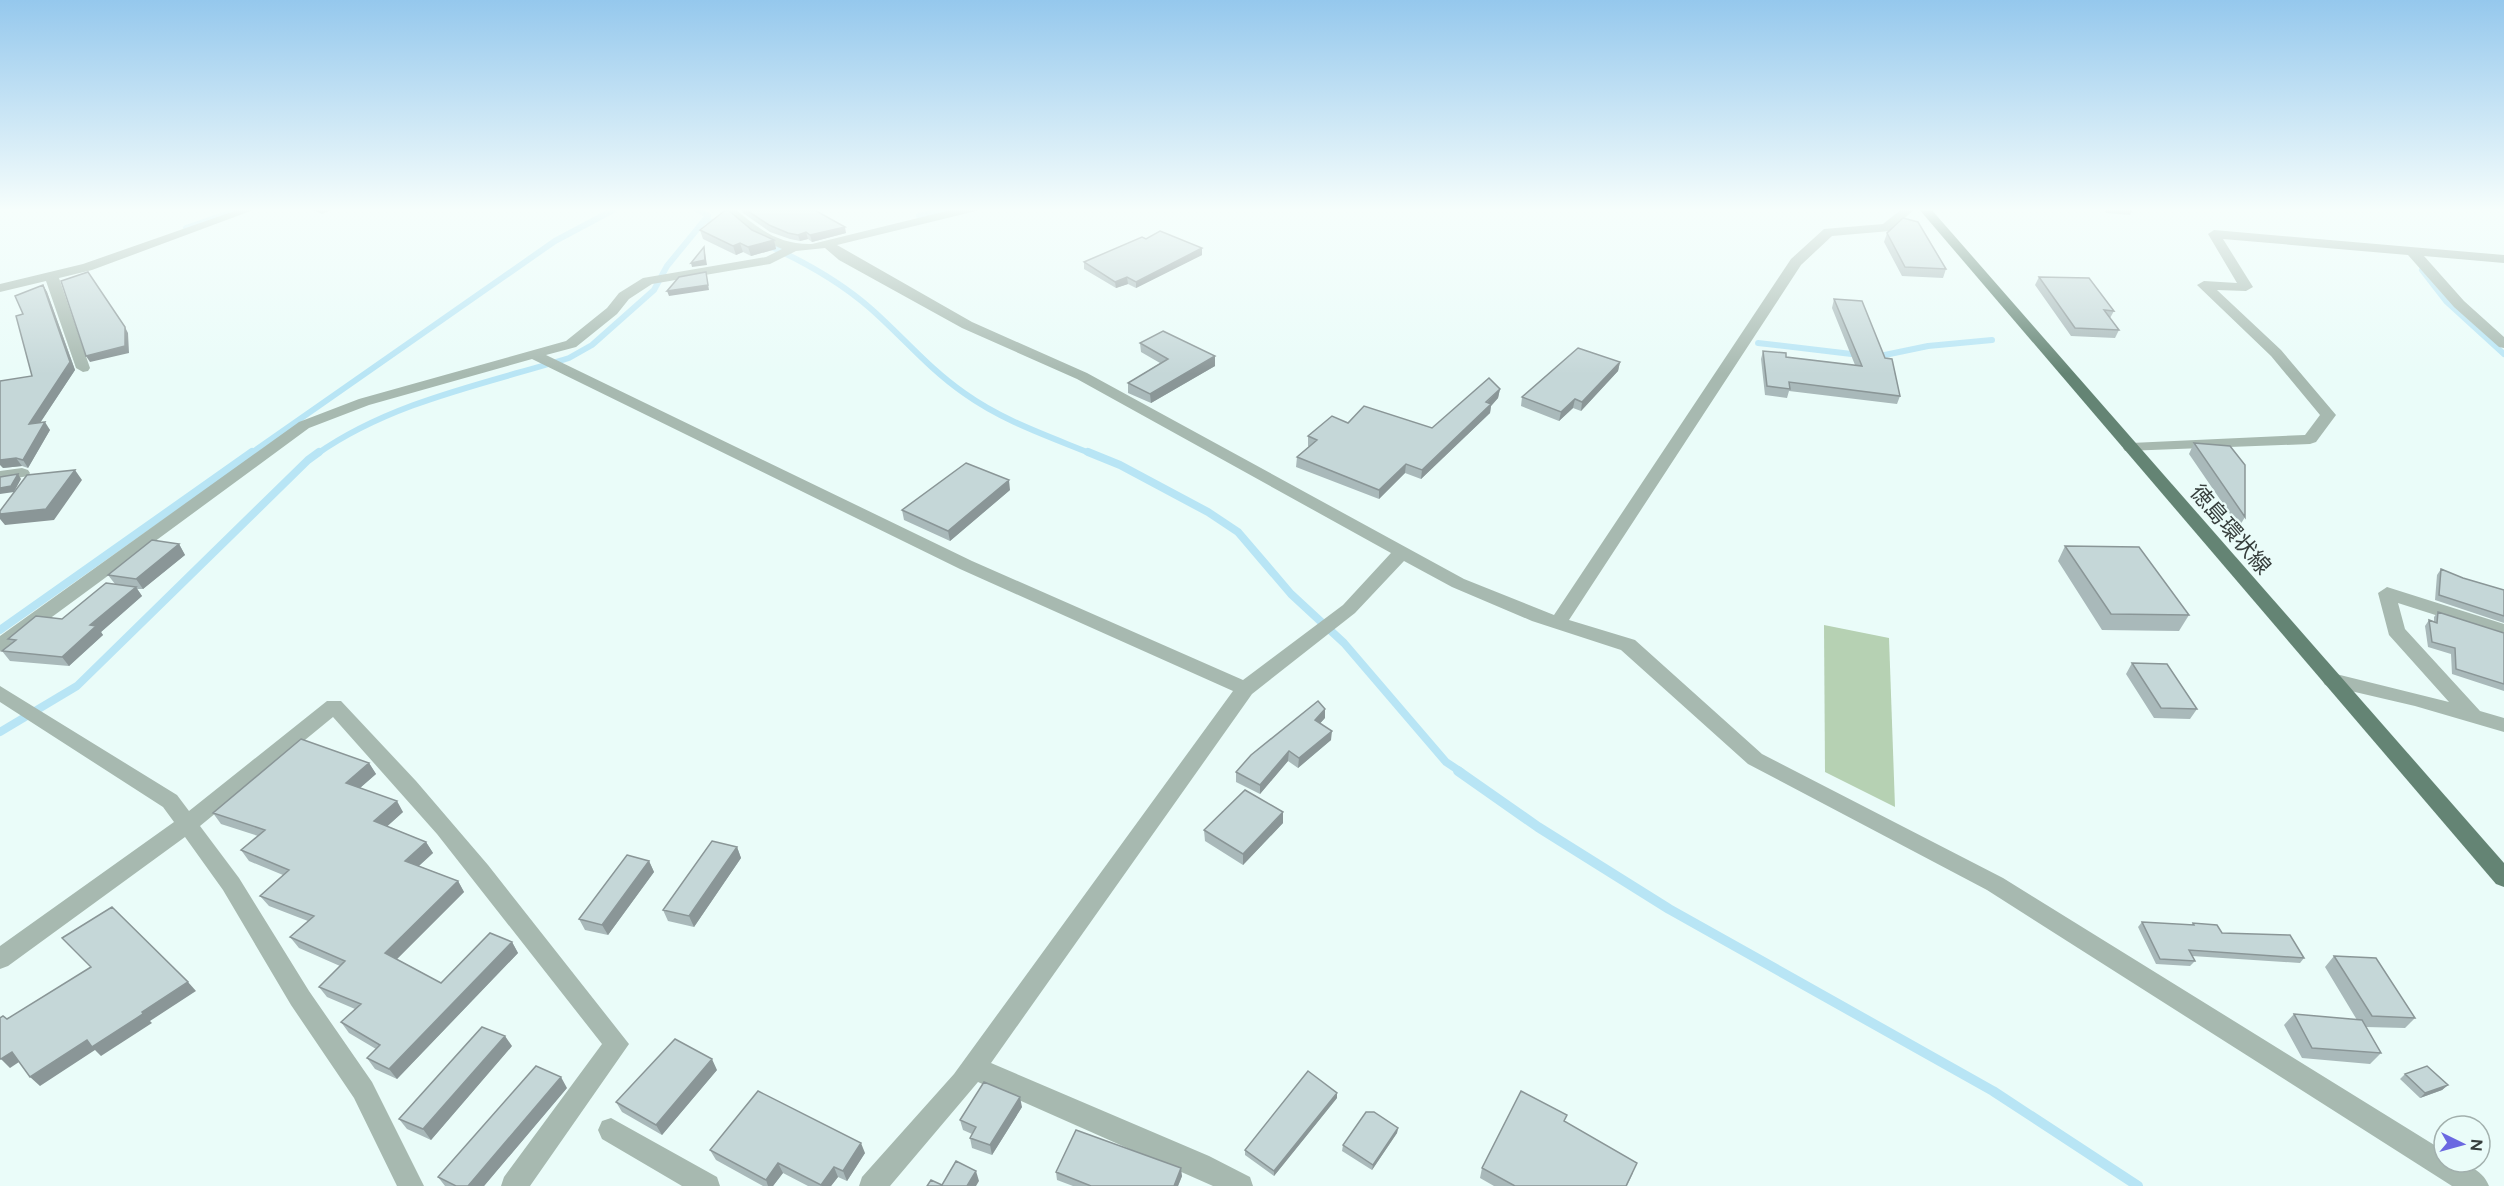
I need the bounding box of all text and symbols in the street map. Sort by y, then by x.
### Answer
street label: 徳島環状線 [2184,479,2277,580]
north arrow [2432,1114,2492,1174]
text: N [2466,1138,2486,1152]

